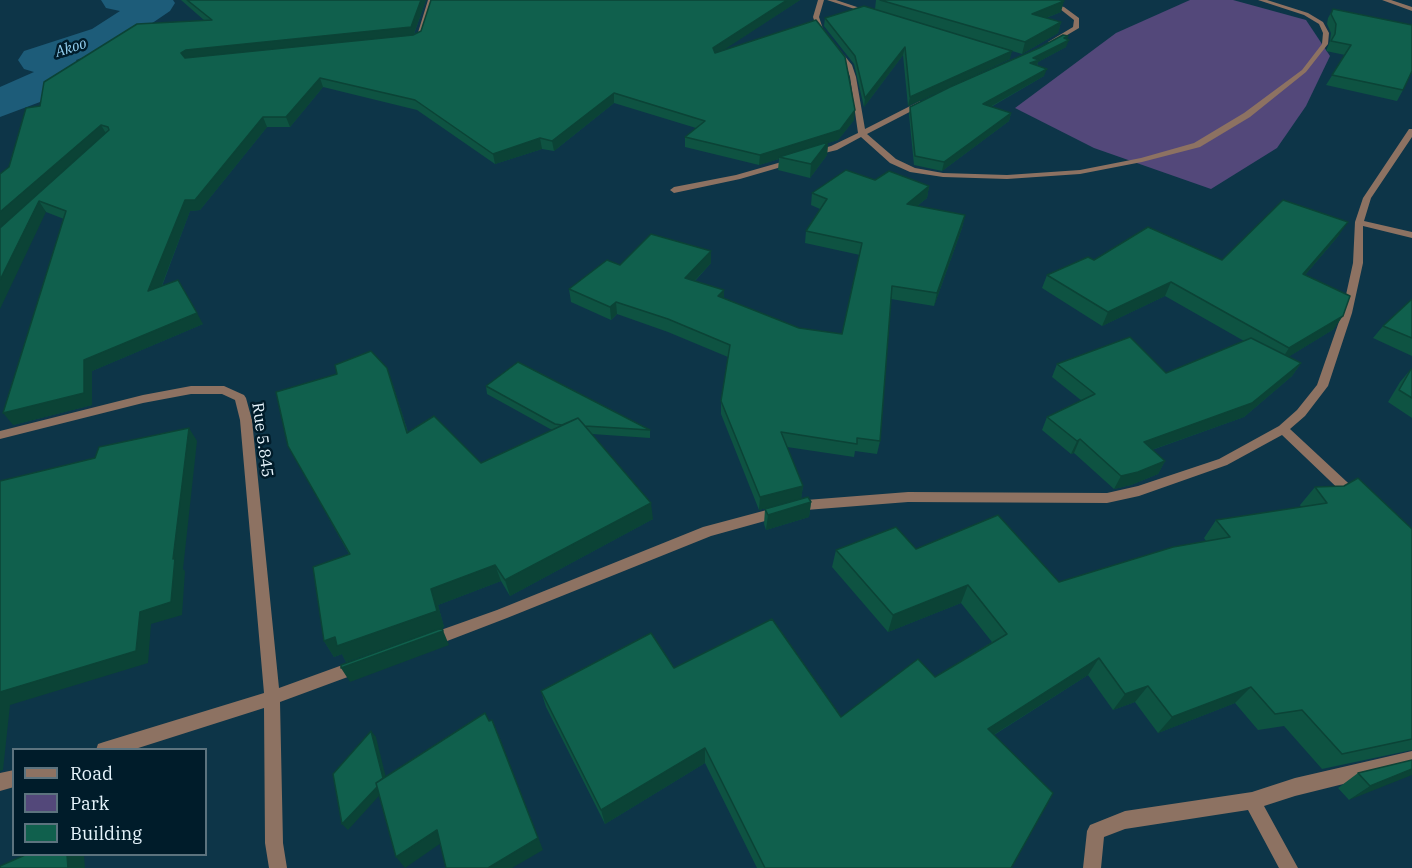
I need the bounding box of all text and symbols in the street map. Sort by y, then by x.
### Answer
water label: Akoo [53,34,89,62]
street label: Rue 5.845 [247,401,277,479]
legend [12,748,207,856]
text: Road [70,762,113,785]
text: Park [70,792,109,815]
text: Building [70,822,142,845]

